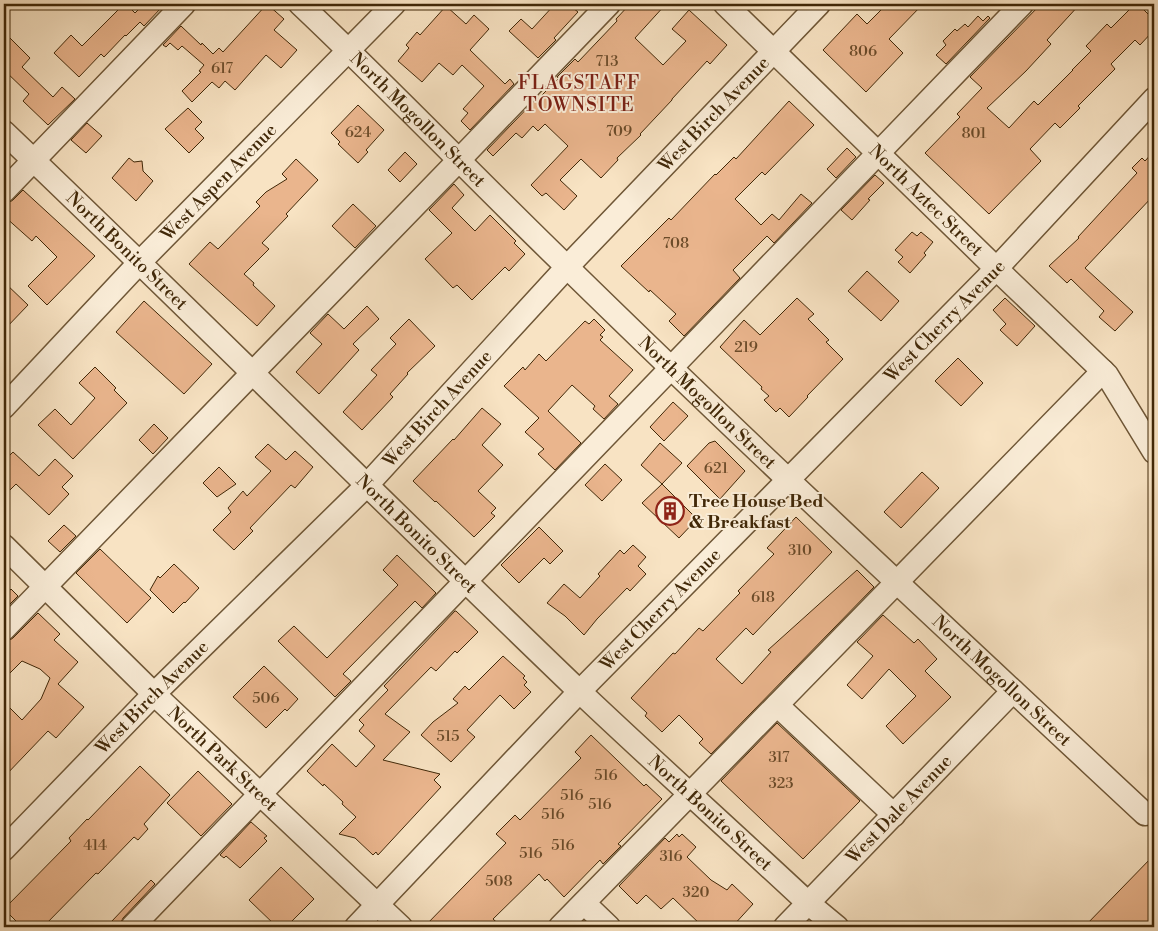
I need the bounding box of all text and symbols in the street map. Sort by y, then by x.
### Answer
house number: 806 [849,42,877,61]
street label: North Mogollon Street [345,47,491,192]
street label: West Birch Avenue [652,51,774,177]
house number: 713 [596,52,618,71]
house number: 617 [211,59,233,78]
district label: FLAGSTAFF TOWNSITE [518,71,640,117]
street label: West Aspen Avenue [155,118,282,246]
house number: 709 [606,122,632,141]
house number: 624 [345,123,371,142]
house number: 801 [961,124,987,143]
street label: North Aztec Street [864,139,989,261]
street label: North Bonito Street [61,186,193,315]
house number: 708 [663,234,689,253]
street label: West Cherry Avenue [879,255,1010,388]
street label: North Mogollon Street [634,331,782,474]
house number: 219 [734,338,758,357]
street label: West Birch Avenue [377,345,497,473]
house number: 621 [704,459,729,478]
street label: North Bonito Street [351,469,483,599]
place label: Tree House Bed & Breakfast [689,490,824,534]
building icon: Tree House Bed & Breakfast [655,496,685,526]
house number: 310 [788,541,812,560]
street label: West Cherry Avenue [594,543,726,676]
house number: 618 [751,588,775,607]
street label: North Mogollon Street [927,610,1077,752]
street label: West Birch Avenue [90,635,213,760]
house number: 506 [252,689,280,708]
street label: North Park Street [163,701,283,816]
house number: 515 [437,727,460,746]
house number: 317 [768,748,790,767]
street label: North Bonito Street [643,750,778,876]
street label: West Dale Avenue [840,750,957,869]
house number: 516 [594,766,618,785]
house number: 323 [768,774,794,793]
house number: 516 [560,786,584,805]
house number: 516 [588,795,612,814]
house number: 516 [541,805,565,824]
house number: 414 [83,836,107,855]
house number: 516 [551,836,575,855]
house number: 516 [519,844,543,863]
house number: 316 [660,847,682,866]
house number: 508 [485,872,513,891]
house number: 320 [683,883,709,902]

